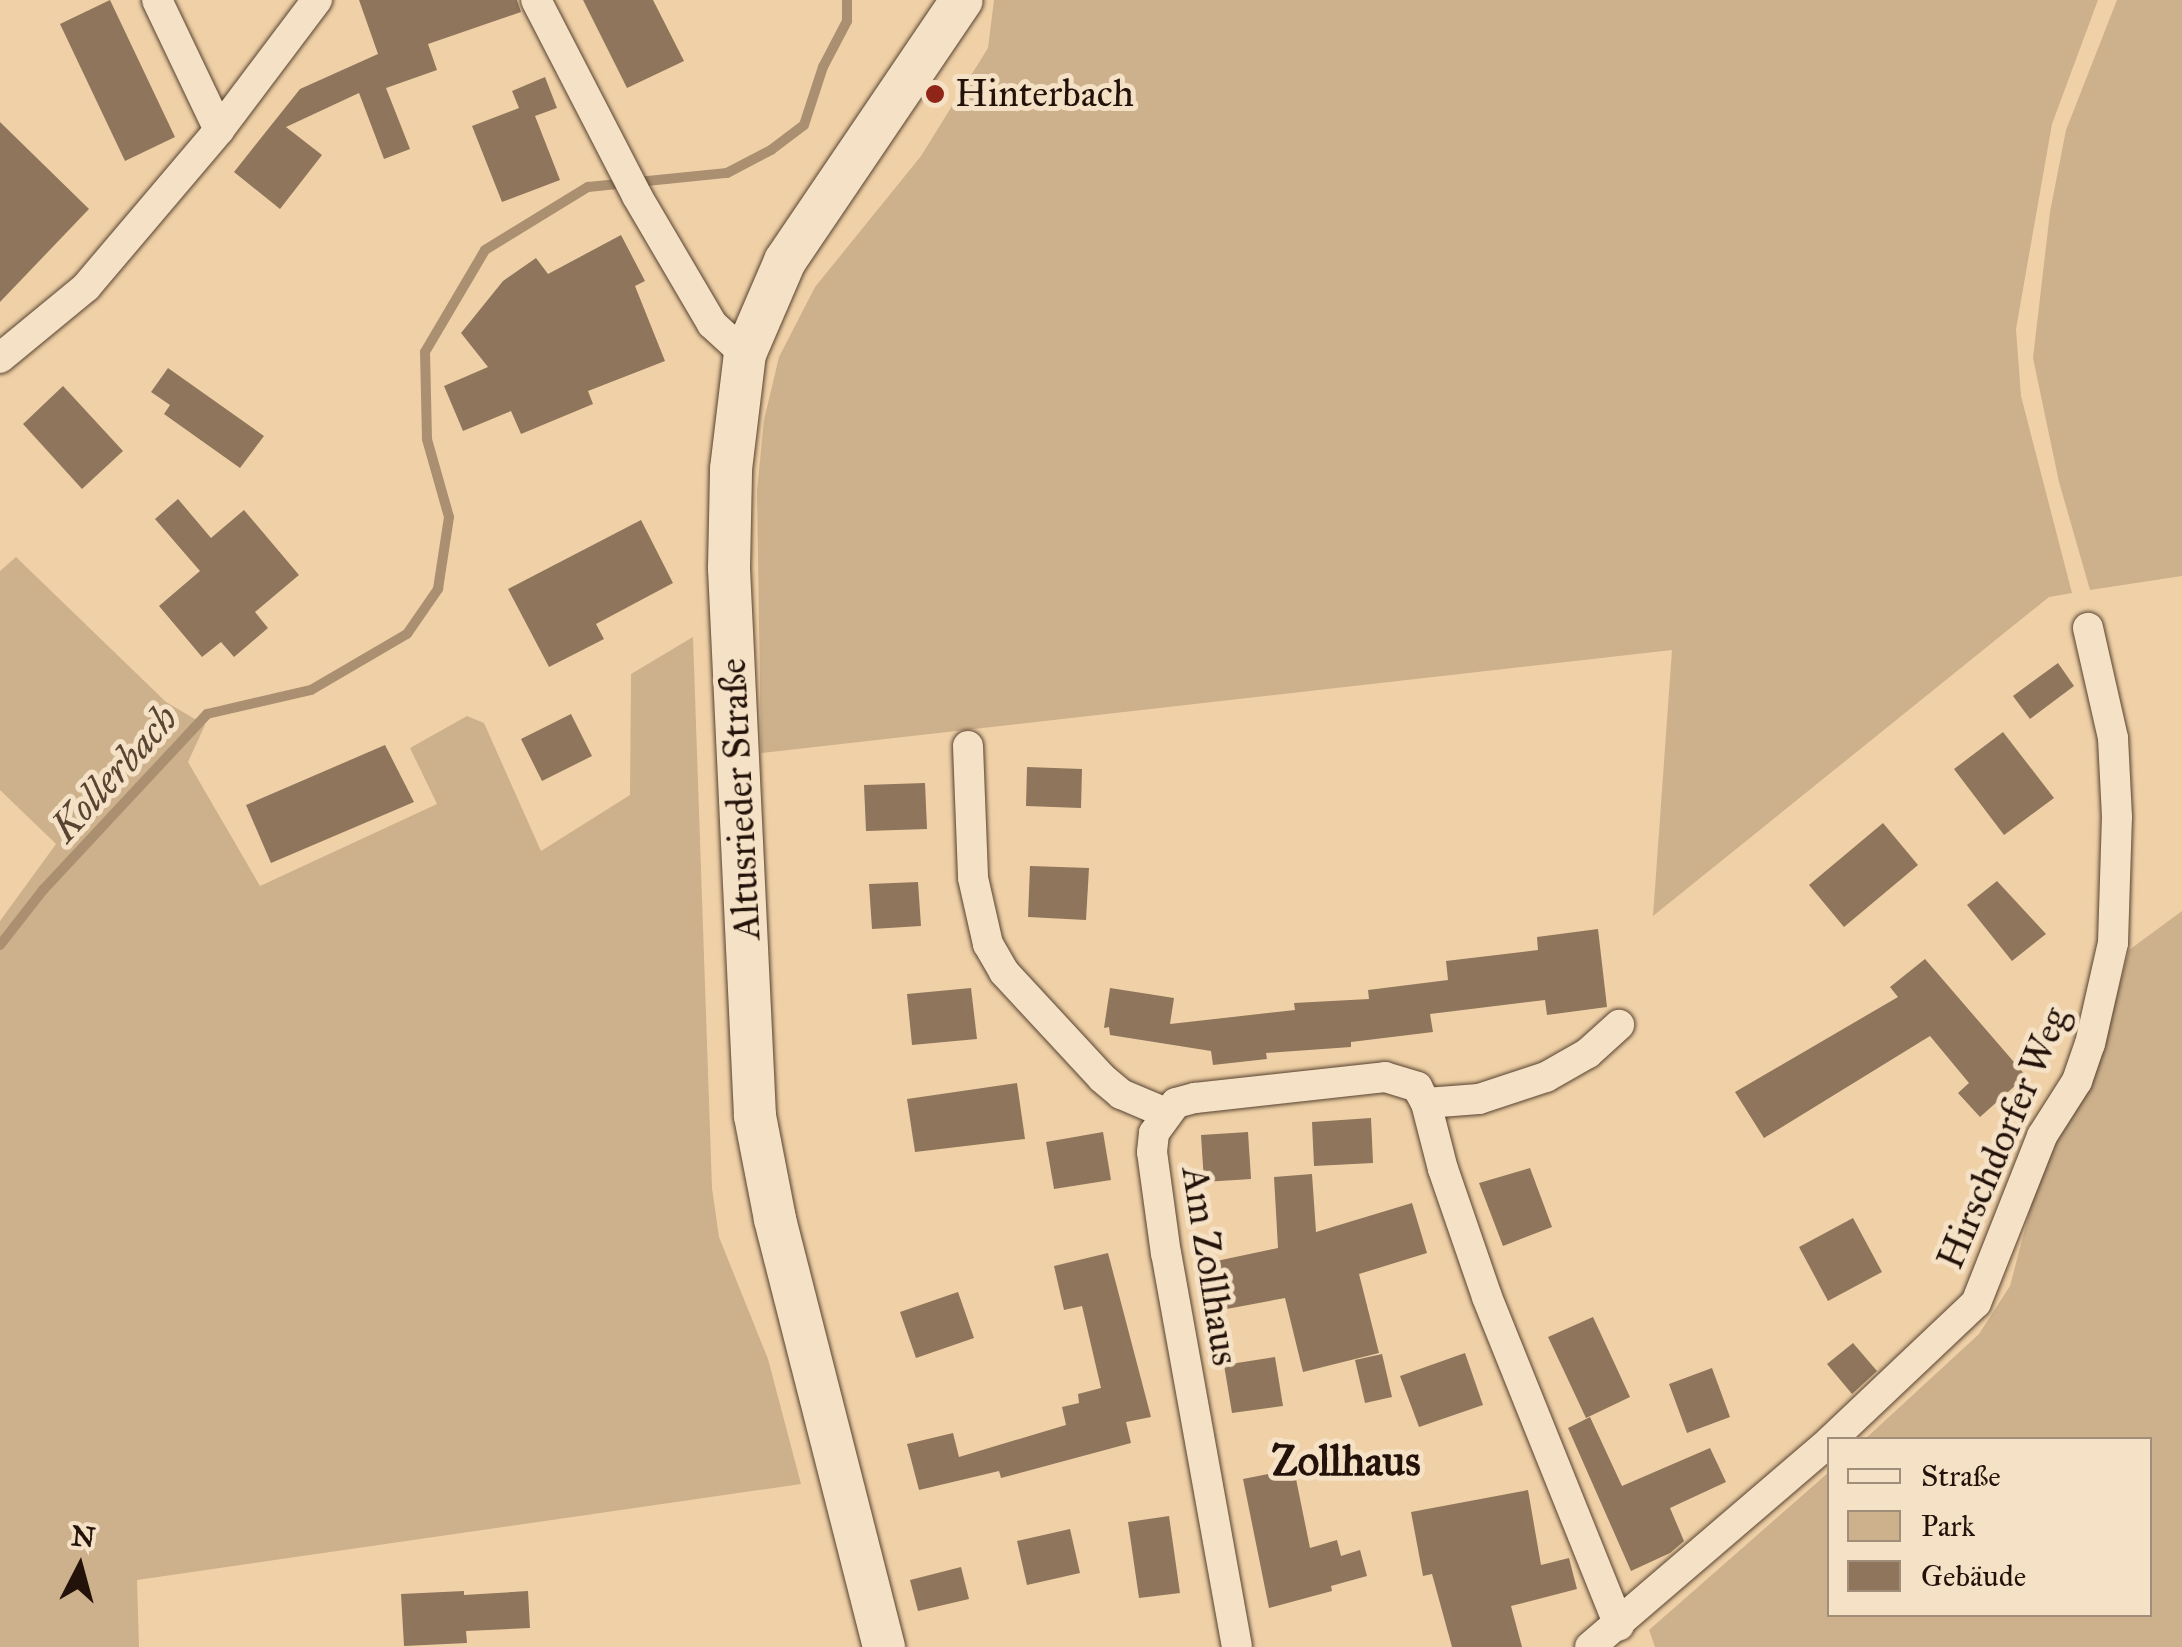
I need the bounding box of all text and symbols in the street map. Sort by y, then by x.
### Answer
place label: Hinterbach [955,71,1134,117]
marker: Hinterbach [924,83,946,105]
street label: Altusrieder Straße [710,657,770,941]
water label: Kollerbach [40,695,188,851]
street label: Hirschdorfer Weg [1927,1000,2079,1276]
street label: Am Zollhaus [1172,1163,1248,1369]
district label: Zollhaus [1271,1436,1421,1486]
legend [1827,1437,2152,1617]
text: Straße [1921,1458,2001,1494]
text: Park [1921,1508,1975,1544]
north arrow [30,1517,130,1617]
text: N [70,1518,97,1555]
text: Gebäude [1921,1558,2026,1594]

